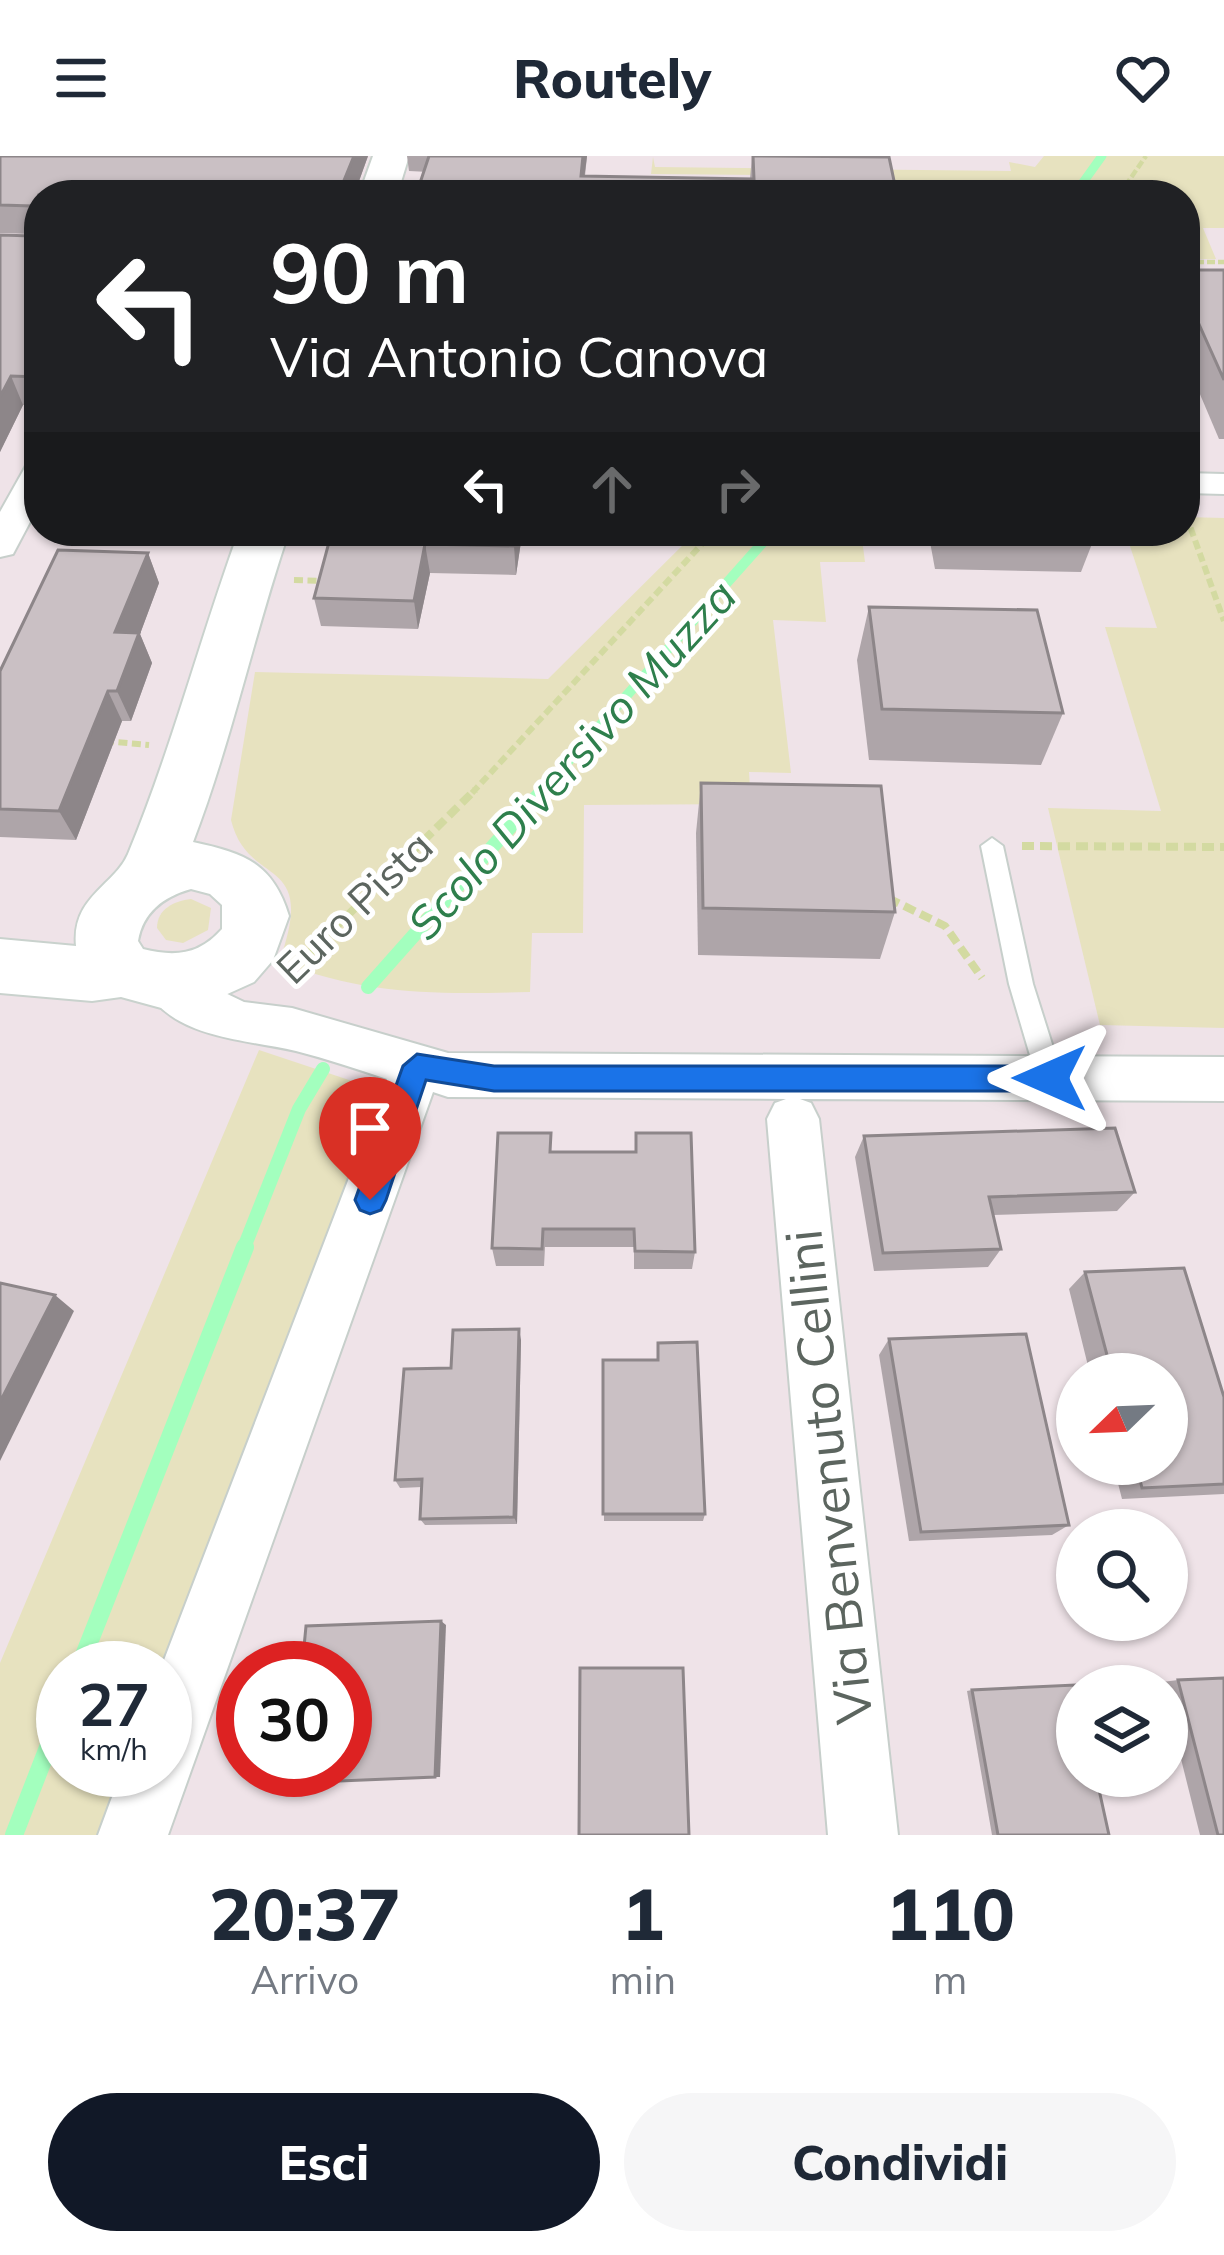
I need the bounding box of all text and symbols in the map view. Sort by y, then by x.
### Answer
text: Routely [513,44,711,112]
icon: menu [48,45,114,111]
icon: heart [1110,45,1176,111]
text: 90 m [270,219,469,324]
icon: left [72,228,228,384]
text: Via Antonio Canova [270,323,768,391]
icon: left [453,456,519,522]
icon: ahead [579,456,645,522]
icon: right [705,456,771,522]
water label: Scolo Diversivo Muzza [395,568,747,950]
street label: Euro Pista [265,820,443,994]
position arrow [987,1015,1113,1141]
pin [319,1077,421,1200]
icon: arrive [337,1095,403,1161]
street label: Via Benvenuto Cellini [770,1227,886,1727]
north arrow [1056,1353,1188,1485]
map controls [1056,1353,1188,1797]
button: search [1056,1509,1188,1641]
speed limit sign: 30 [216,1641,372,1797]
button: layers [1056,1665,1188,1797]
text: 27 [78,1666,150,1741]
text: km/h [80,1730,148,1768]
text: 20:37 [209,1868,401,1958]
text: 1 [621,1868,665,1958]
text: 110 [885,1868,1015,1958]
text: Arrivo [250,1955,359,2004]
text: min [610,1955,676,2004]
text: m [933,1955,967,2004]
button: Esci [48,2093,600,2231]
button: Condividi [624,2093,1176,2231]

